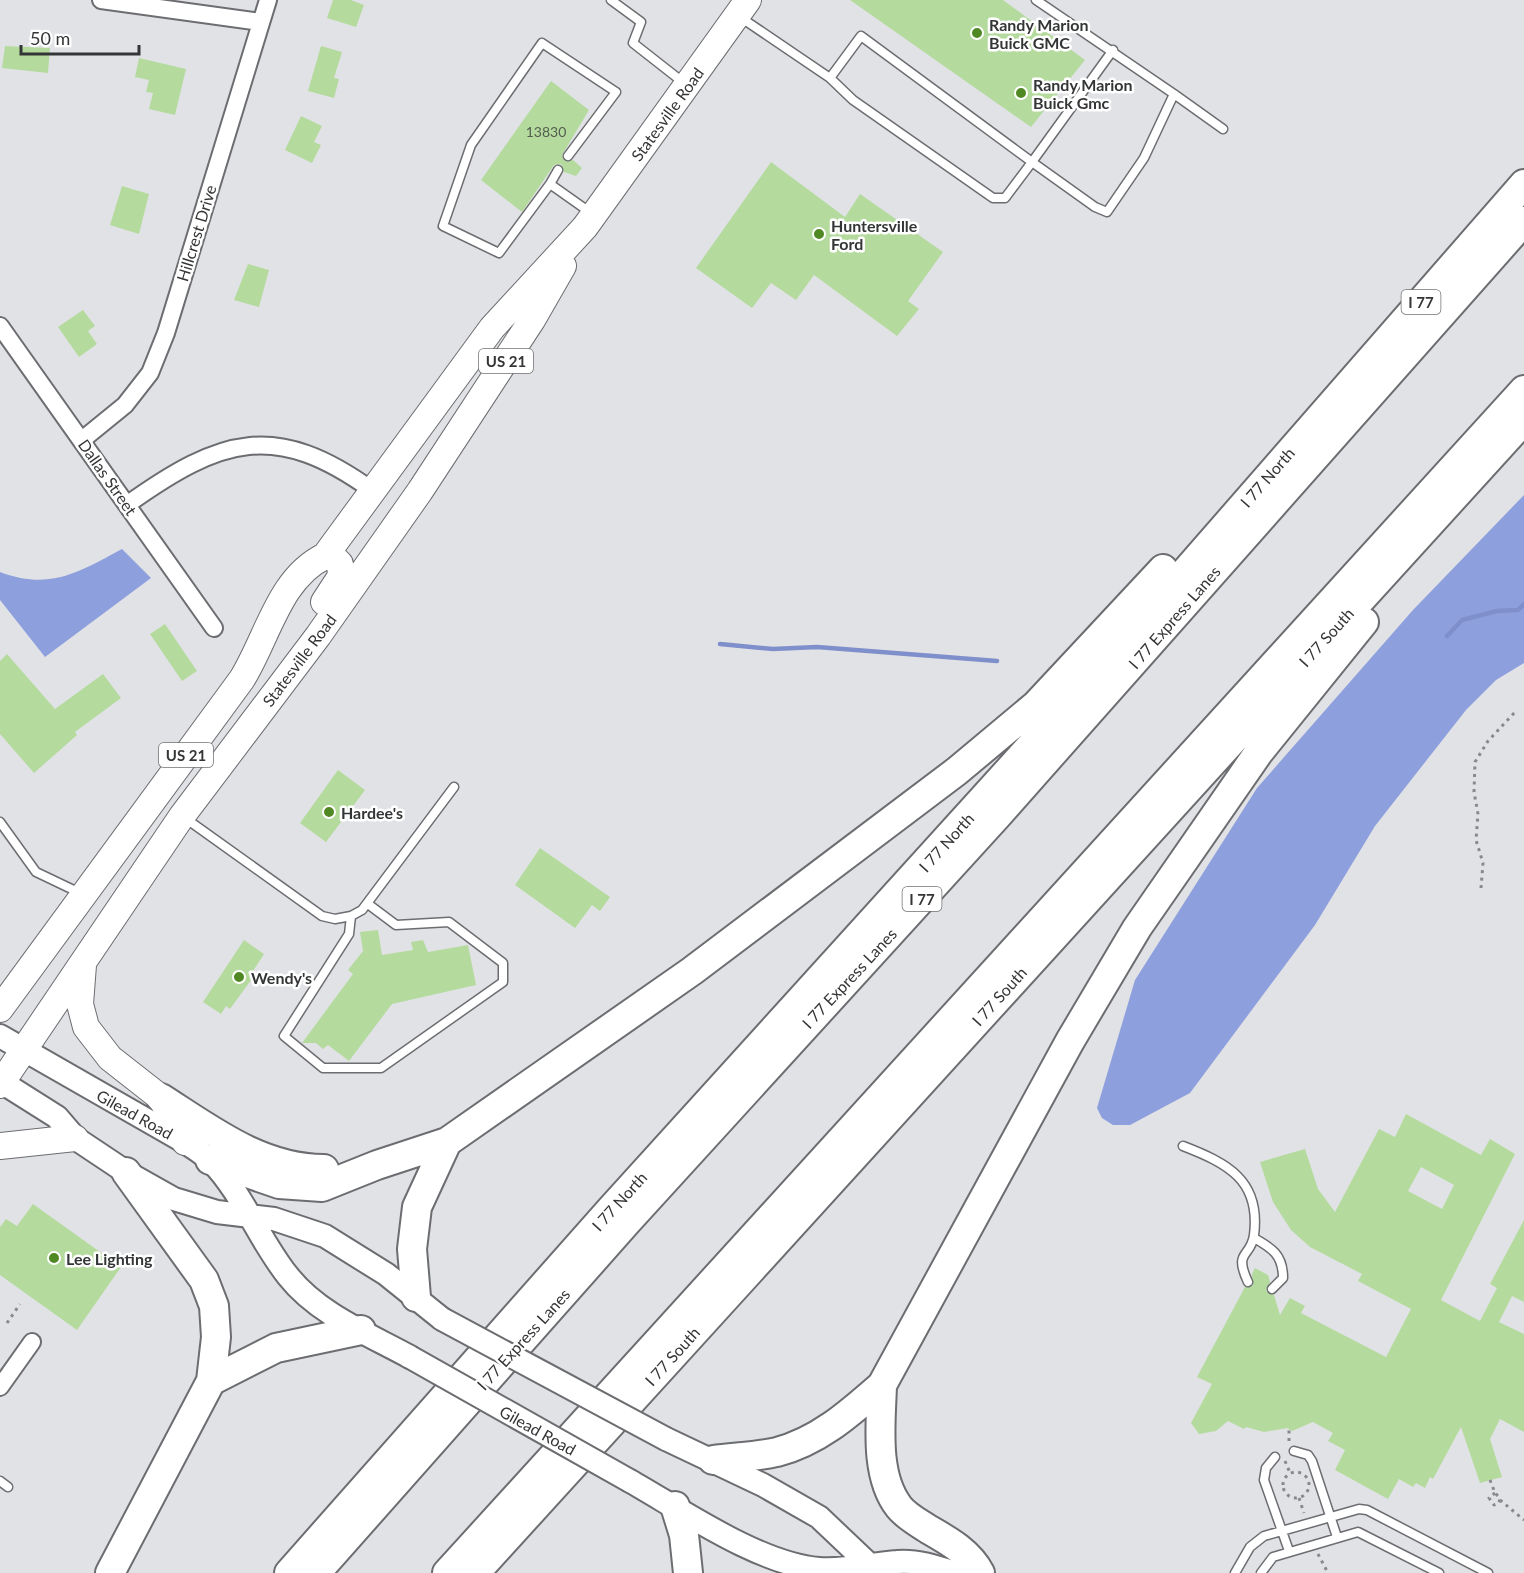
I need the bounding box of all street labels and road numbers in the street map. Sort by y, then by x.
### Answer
street label: Statesville Road [627,64,707,164]
street label: Hillcrest Drive [172,182,220,284]
road number: I 77 [1402,290,1440,314]
road number: US 21 [479,349,533,373]
street label: Dallas Street [75,435,141,519]
street label: I 77 North [1236,443,1298,511]
street label: I 77 Express Lanes [1124,562,1224,672]
street label: I 77 South [1295,604,1357,670]
street label: Statesville Road [258,610,340,710]
road number: US 21 [159,743,213,767]
street label: I 77 North [915,809,977,875]
road number: I 77 [902,887,942,911]
street label: I 77 Express Lanes [798,924,900,1032]
street label: I 77 South [968,963,1030,1029]
street label: Gilead Road [94,1085,176,1143]
street label: I 77 North [588,1168,650,1234]
street label: I 77 Express Lanes [473,1284,574,1394]
street label: I 77 South [641,1323,703,1389]
street label: Gilead Road [497,1401,579,1459]

